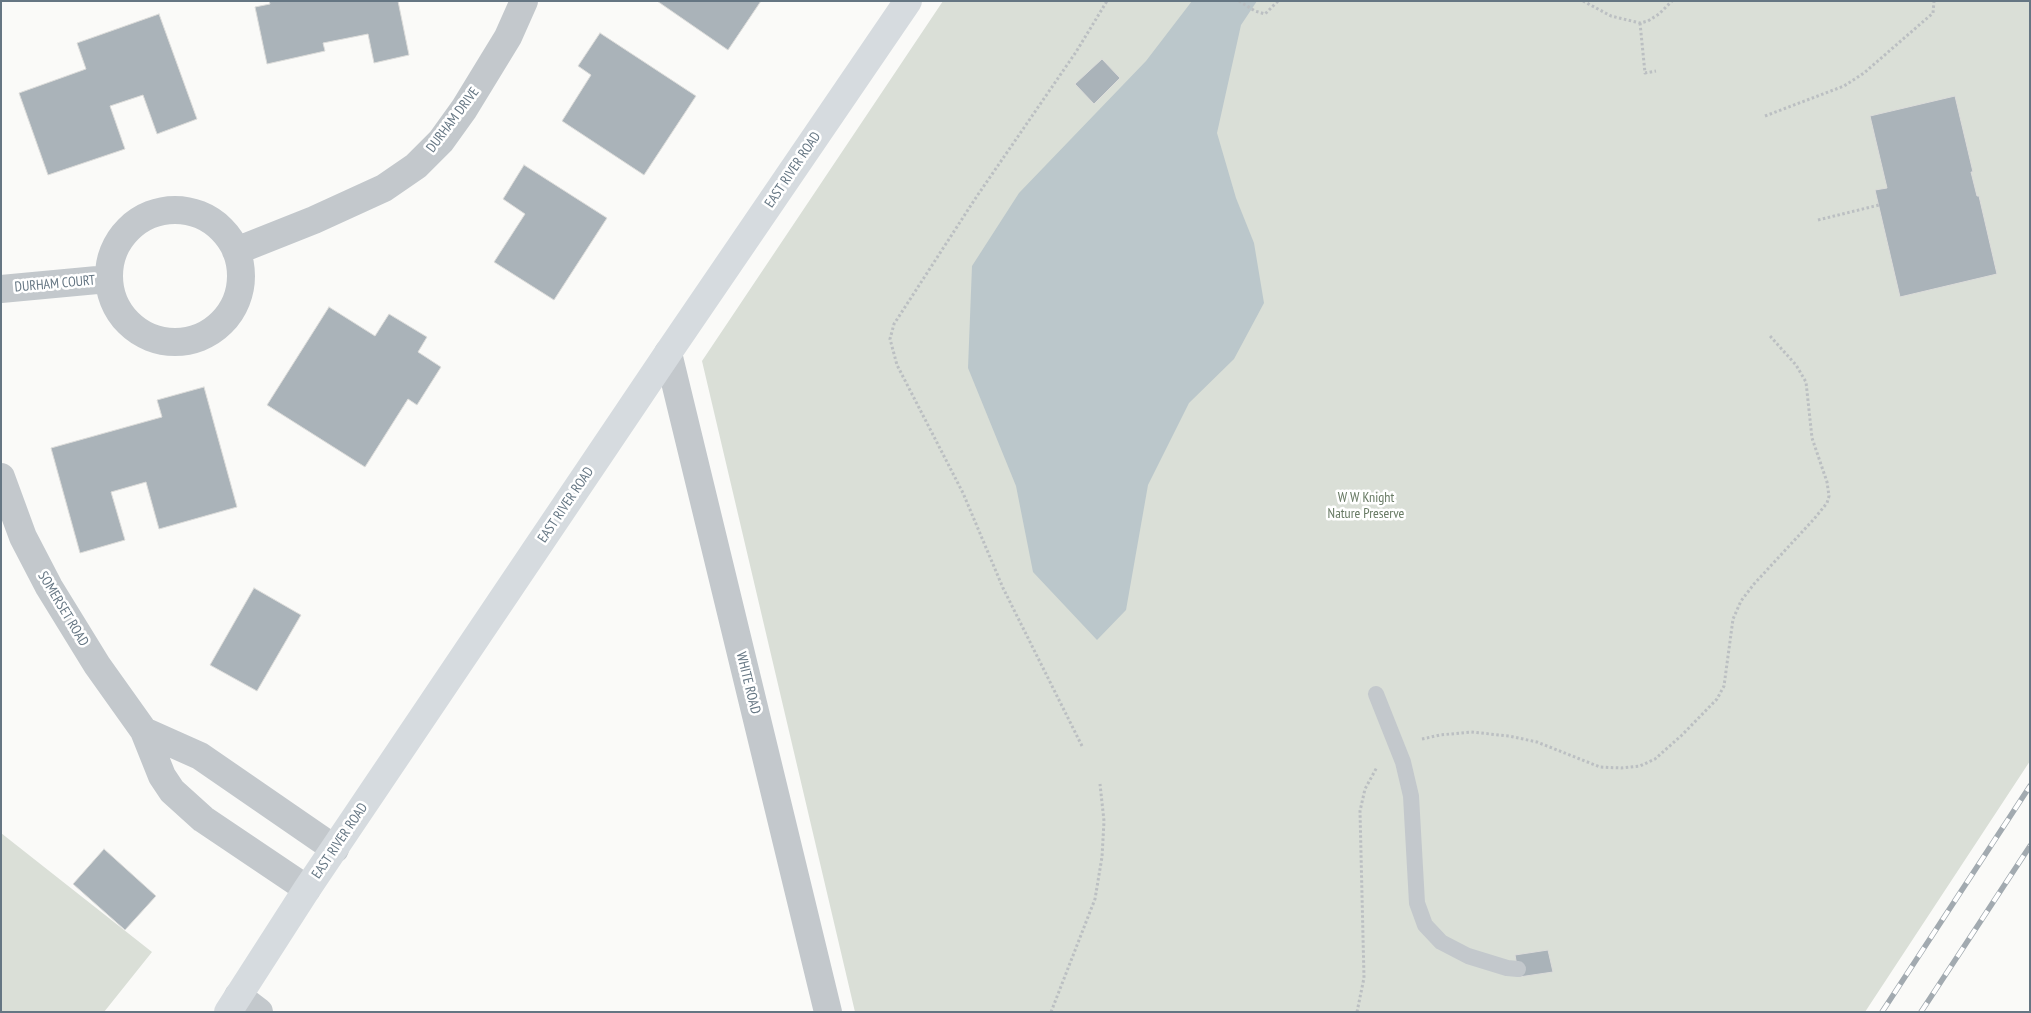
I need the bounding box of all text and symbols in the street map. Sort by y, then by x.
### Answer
street label: DURHAM DRIVE [423,84,483,156]
street label: EAST RIVER ROAD [762,129,824,211]
street label: DURHAM COURT [14,272,96,296]
street label: EAST RIVER ROAD [535,464,597,546]
park label: W W Knight Nature Preserve [1328,490,1404,522]
street label: SOMERSET ROAD [34,569,92,649]
street label: WHITE ROAD [732,650,764,716]
street label: EAST RIVER ROAD [309,800,371,882]

